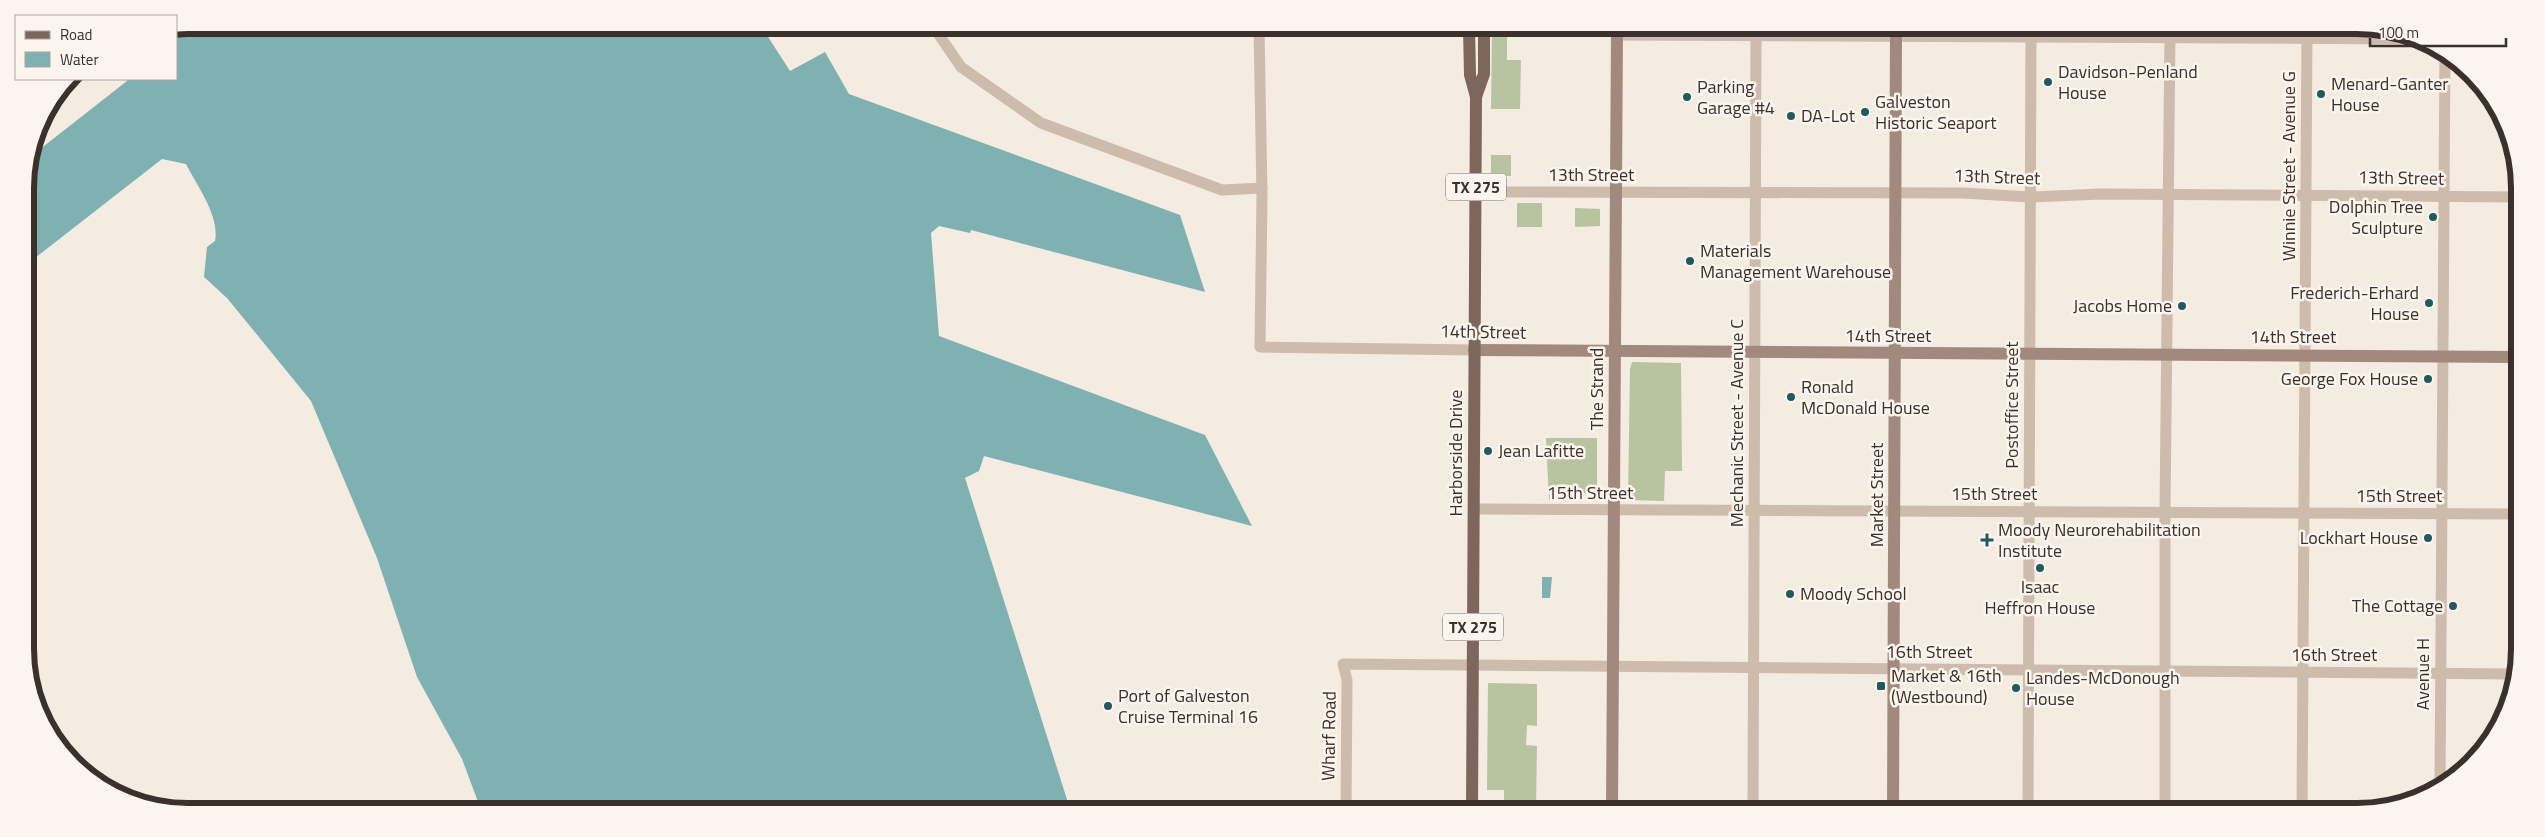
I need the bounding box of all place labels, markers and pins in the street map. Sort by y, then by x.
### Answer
place label: Davidson-Penland House [2058,58,2198,106]
place label: Menard-Ganter House [2331,70,2449,118]
place label: Parking Garage #4 [1697,73,1775,121]
marker: Davidson-Penland House [2042,76,2054,88]
place label: Galveston Historic Seaport [1875,88,1997,136]
marker: Menard-Ganter House [2315,88,2327,100]
marker: Parking Garage #4 [1681,91,1693,103]
place label: DA-Lot [1801,102,1856,129]
marker: Galveston Historic Seaport [1859,106,1871,118]
marker: DA-Lot [1785,110,1797,122]
place label: Dolphin Tree Sculpture [2329,193,2423,241]
marker: Dolphin Tree Sculpture [2427,211,2439,223]
place label: Materials Management Warehouse [1700,237,1891,285]
marker: Materials Management Warehouse [1684,255,1696,267]
place label: Frederich-Erhard House [2290,279,2419,327]
place label: Jacobs Home [2073,292,2172,319]
marker: Frederich-Erhard House [2423,297,2435,309]
marker: Jacobs Home [2176,300,2188,312]
place label: George Fox House [2281,365,2418,392]
place label: Ronald McDonald House [1801,373,1930,421]
marker: George Fox House [2422,373,2434,385]
marker: Ronald McDonald House [1785,391,1797,403]
place label: Jean Lafitte [1498,437,1584,464]
marker: Jean Lafitte [1482,445,1494,457]
place label: Moody Neurorehabilitation Institute [1998,516,2201,564]
place label: Lockhart House [2300,524,2418,551]
marker: Lockhart House [2422,532,2434,544]
marker: Moody Neurorehabilitation Institute [1980,533,1994,547]
marker: Isaac Heffron House [2034,562,2046,574]
place label: Isaac Heffron House [1985,573,2095,621]
place label: Moody School [1800,580,1907,607]
marker: Moody School [1784,588,1796,600]
place label: The Cottage [2352,592,2443,619]
marker: The Cottage [2447,600,2459,612]
place label: Market & 16th (Westbound) [1891,662,2002,710]
place label: Landes-McDonough House [2026,664,2180,712]
marker: Market & 16th (Westbound) [1875,680,1887,692]
place label: Port of Galveston Cruise Terminal 16 [1118,682,1258,730]
marker: Landes-McDonough House [2010,682,2022,694]
marker: Port of Galveston Cruise Terminal 16 [1102,700,1114,712]

